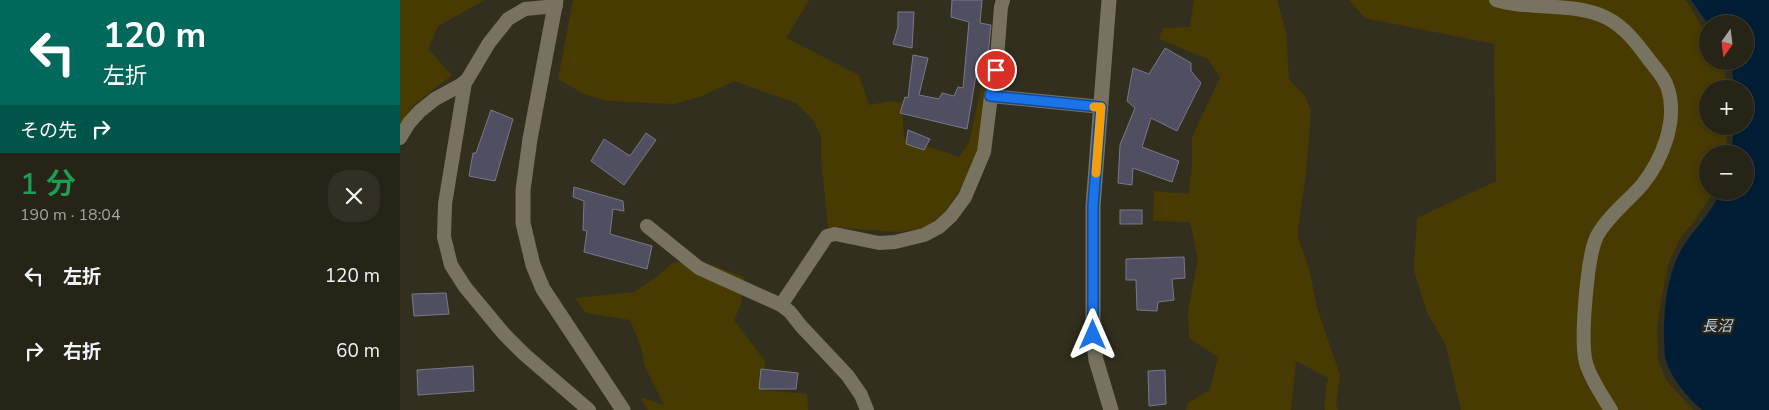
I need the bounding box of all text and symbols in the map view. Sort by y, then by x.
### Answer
text: 120 m [103,12,206,59]
north arrow [1699,15,1754,70]
map controls [1699,15,1754,200]
icon: left [20,20,85,85]
pin [975,49,1017,91]
icon: arrive [982,56,1010,84]
text: 左折 [103,61,147,91]
button: + [1699,80,1754,135]
icon: right [87,115,115,143]
text: その先 [20,118,77,144]
button: − [1699,145,1754,200]
text: 1 分 [20,164,76,205]
button: close [328,170,380,222]
text: 190 m · 18:04 [20,204,121,226]
icon: left [20,262,48,290]
text: 120 m [325,263,380,289]
text: 左折 [63,264,101,290]
position arrow [1066,308,1118,360]
water label: 長沼 [1702,316,1734,336]
icon: right [20,337,48,365]
text: 60 m [336,338,380,364]
text: 右折 [63,339,101,365]

